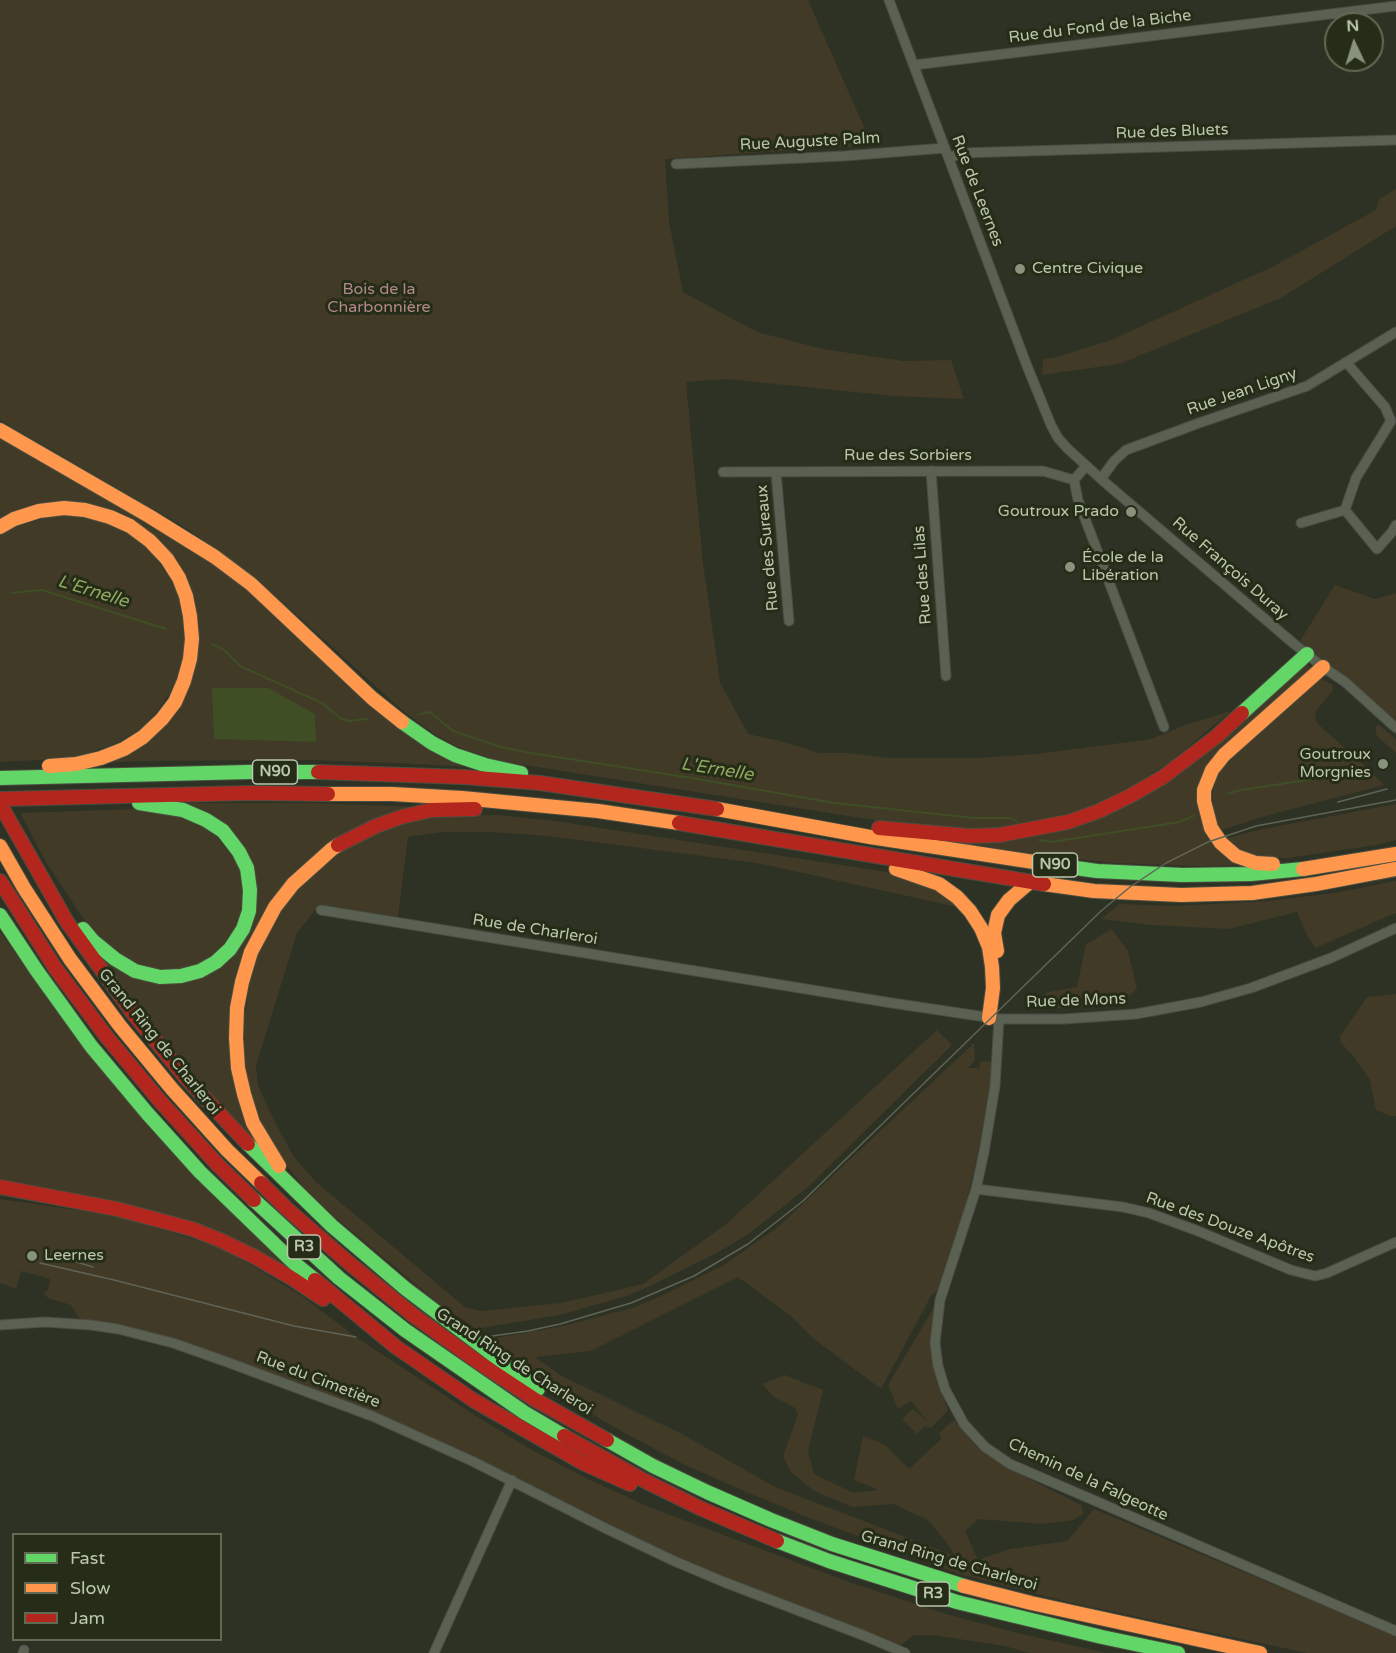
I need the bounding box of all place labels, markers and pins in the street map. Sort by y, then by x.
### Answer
place label: Centre Civique [1032,259,1143,279]
marker: Centre Civique [1013,262,1027,276]
place label: Goutroux Prado [998,502,1119,522]
marker: Goutroux Prado [1124,505,1138,519]
place label: École de la Libération [1082,548,1164,586]
marker: École de la Libération [1063,560,1077,574]
place label: Goutroux Morgnies [1299,745,1371,783]
marker: Goutroux Morgnies [1376,757,1390,771]
place label: Leernes [44,1246,104,1266]
marker: Leernes [25,1249,39,1263]

